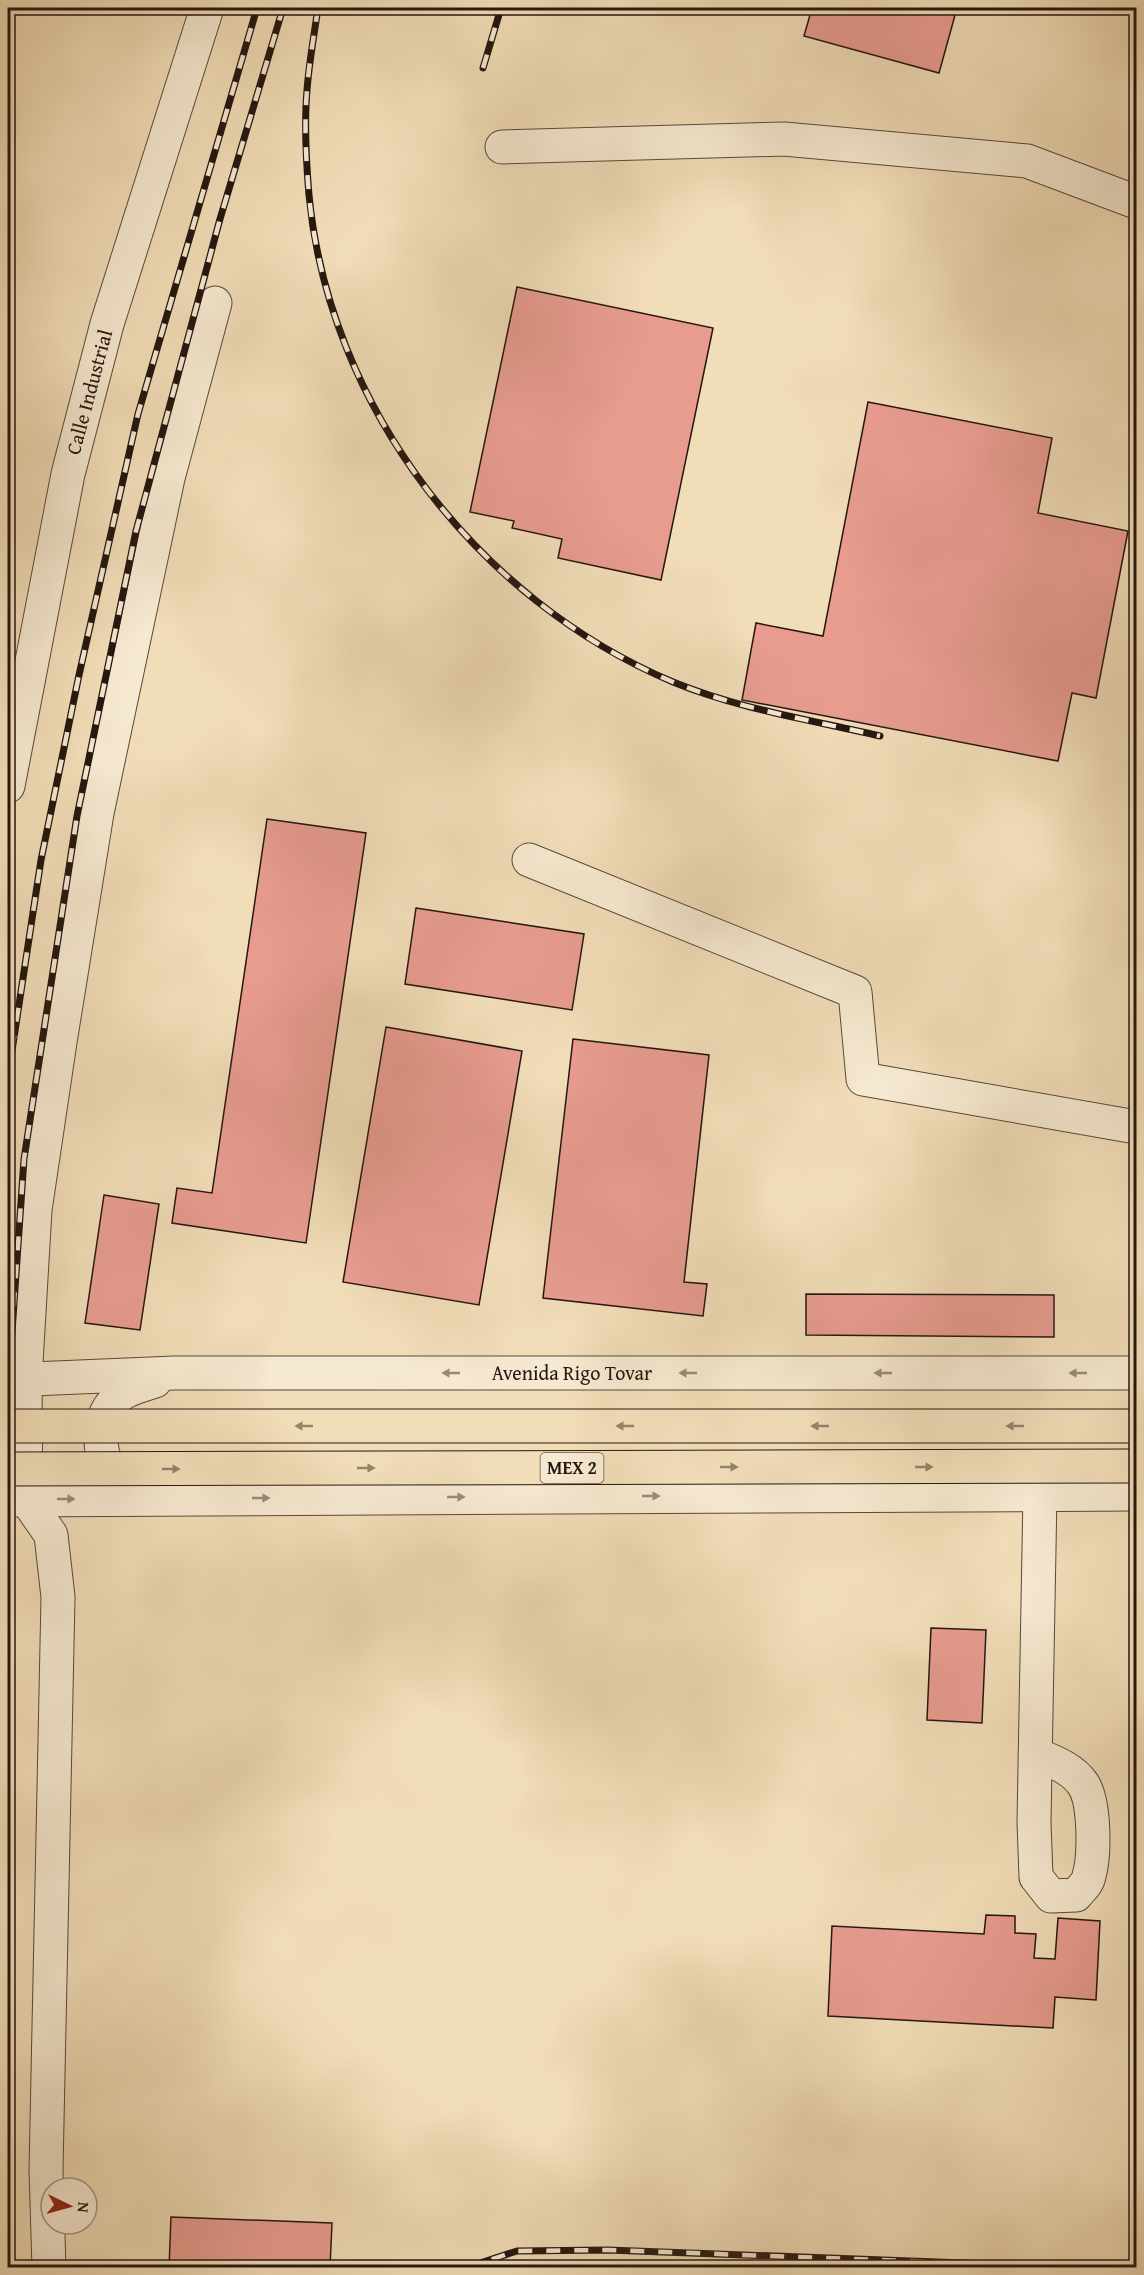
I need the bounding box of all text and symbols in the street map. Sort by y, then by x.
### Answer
street label: Calle Industrial [58,326,119,458]
street label: Avenida Rigo Tovar [492,1358,652,1387]
one-way arrow [442,1368,461,1378]
one-way arrow [679,1368,698,1378]
one-way arrow [874,1368,893,1378]
one-way arrow [1069,1368,1088,1378]
one-way arrow [295,1421,314,1431]
one-way arrow [616,1421,635,1431]
one-way arrow [811,1421,830,1431]
one-way arrow [1006,1421,1025,1431]
road number: MEX 2 [540,1453,604,1483]
one-way arrow [719,1462,738,1472]
one-way arrow [914,1462,933,1472]
one-way arrow [356,1463,375,1473]
one-way arrow [161,1464,180,1474]
one-way arrow [641,1491,660,1501]
one-way arrow [446,1492,465,1502]
one-way arrow [251,1493,270,1503]
one-way arrow [56,1494,75,1504]
north arrow [39,2176,99,2236]
text: N [71,2201,96,2214]

